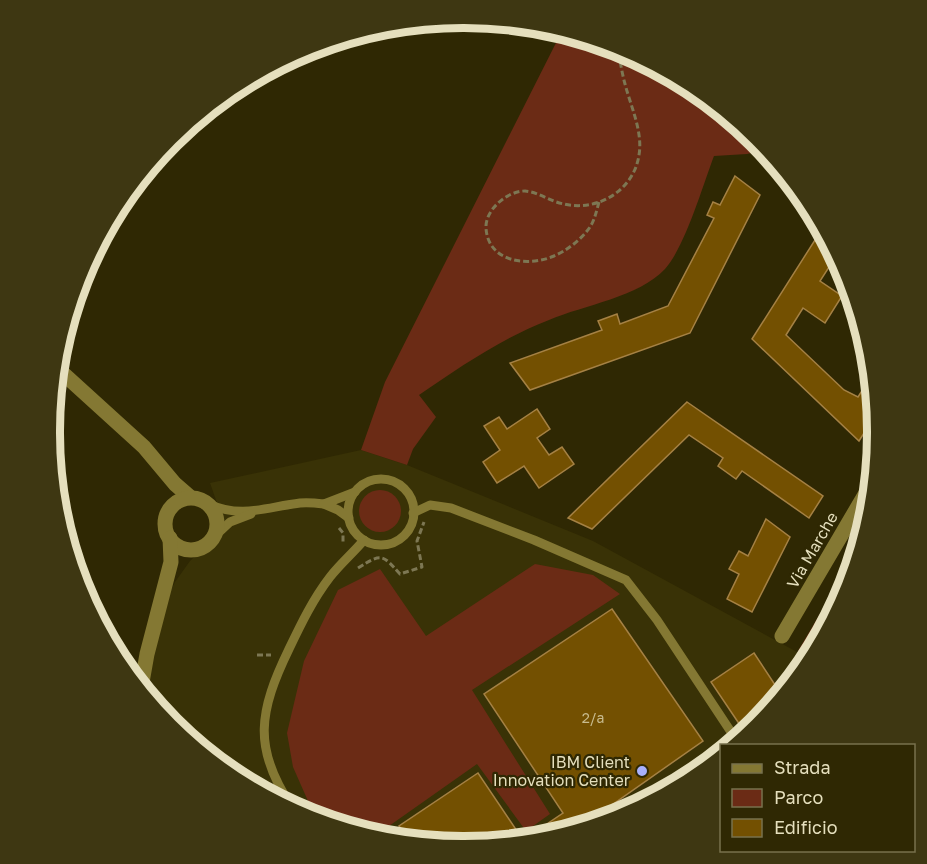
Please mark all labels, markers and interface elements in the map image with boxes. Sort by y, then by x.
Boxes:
street label: Via Marche [782,508,842,592]
house number: 2/a [582,709,604,726]
legend [720,744,915,852]
place label: IBM Client Innovation Center [493,752,630,790]
text: Strada [774,756,831,778]
marker: IBM Client Innovation Center [635,764,649,778]
text: Parco [774,786,823,808]
text: Edificio [774,816,838,838]

